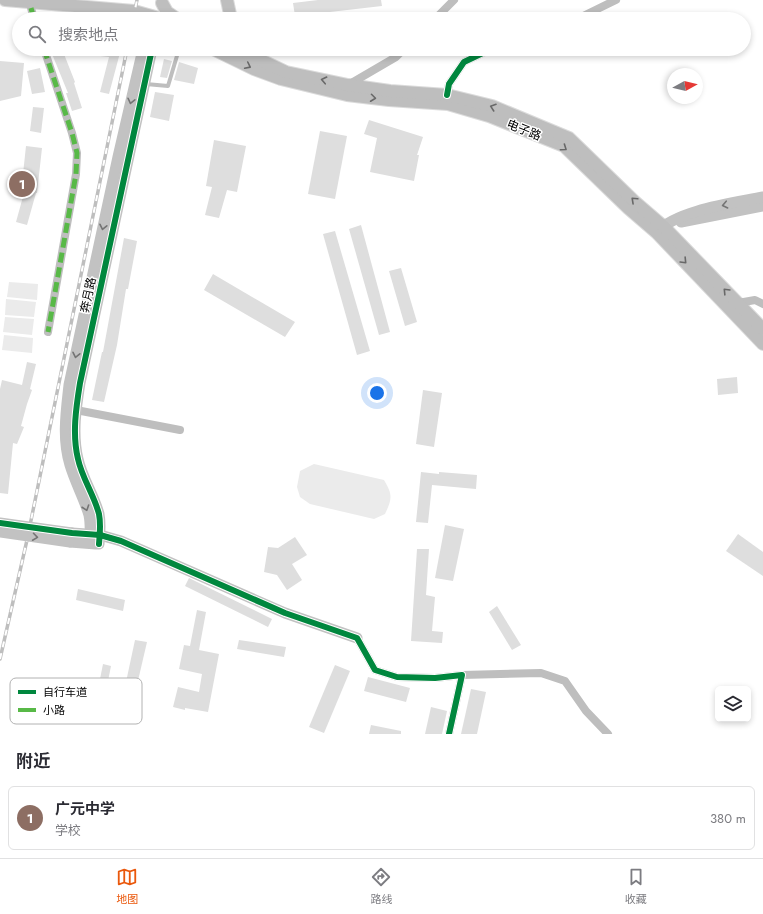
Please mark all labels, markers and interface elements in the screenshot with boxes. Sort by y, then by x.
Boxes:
search box [12,12,751,56]
icon: search [26,23,48,45]
text: 搜索地点 [58,24,118,46]
one-way arrow [244,61,251,69]
north arrow [667,68,703,104]
one-way arrow [320,76,327,84]
one-way arrow [370,93,376,102]
one-way arrow [128,97,136,104]
one-way arrow [489,103,496,112]
street label: 电子路 [504,115,544,145]
one-way arrow [560,143,567,150]
pin: 1 [9,169,35,199]
one-way arrow [631,197,639,205]
one-way arrow [722,200,728,208]
one-way arrow [100,224,108,231]
one-way arrow [679,256,687,264]
street label: 奔月路 [75,276,101,314]
one-way arrow [723,288,731,296]
one-way arrow [72,351,81,358]
your location [367,383,387,403]
one-way arrow [82,505,90,512]
one-way arrow [32,532,38,541]
legend [10,678,142,724]
text: 自行车道 [43,684,87,700]
map controls [715,686,751,722]
button: layers [715,686,751,722]
text: 小路 [43,702,65,718]
text: 附近 [16,749,50,773]
text: 广元中学 [55,798,115,820]
text: 1 [27,809,33,828]
text: 380 m [710,809,746,828]
text: 学校 [55,821,81,840]
tab: 地图 [116,866,138,907]
tab: 路线 [370,866,392,907]
tab: 收藏 [625,866,647,907]

